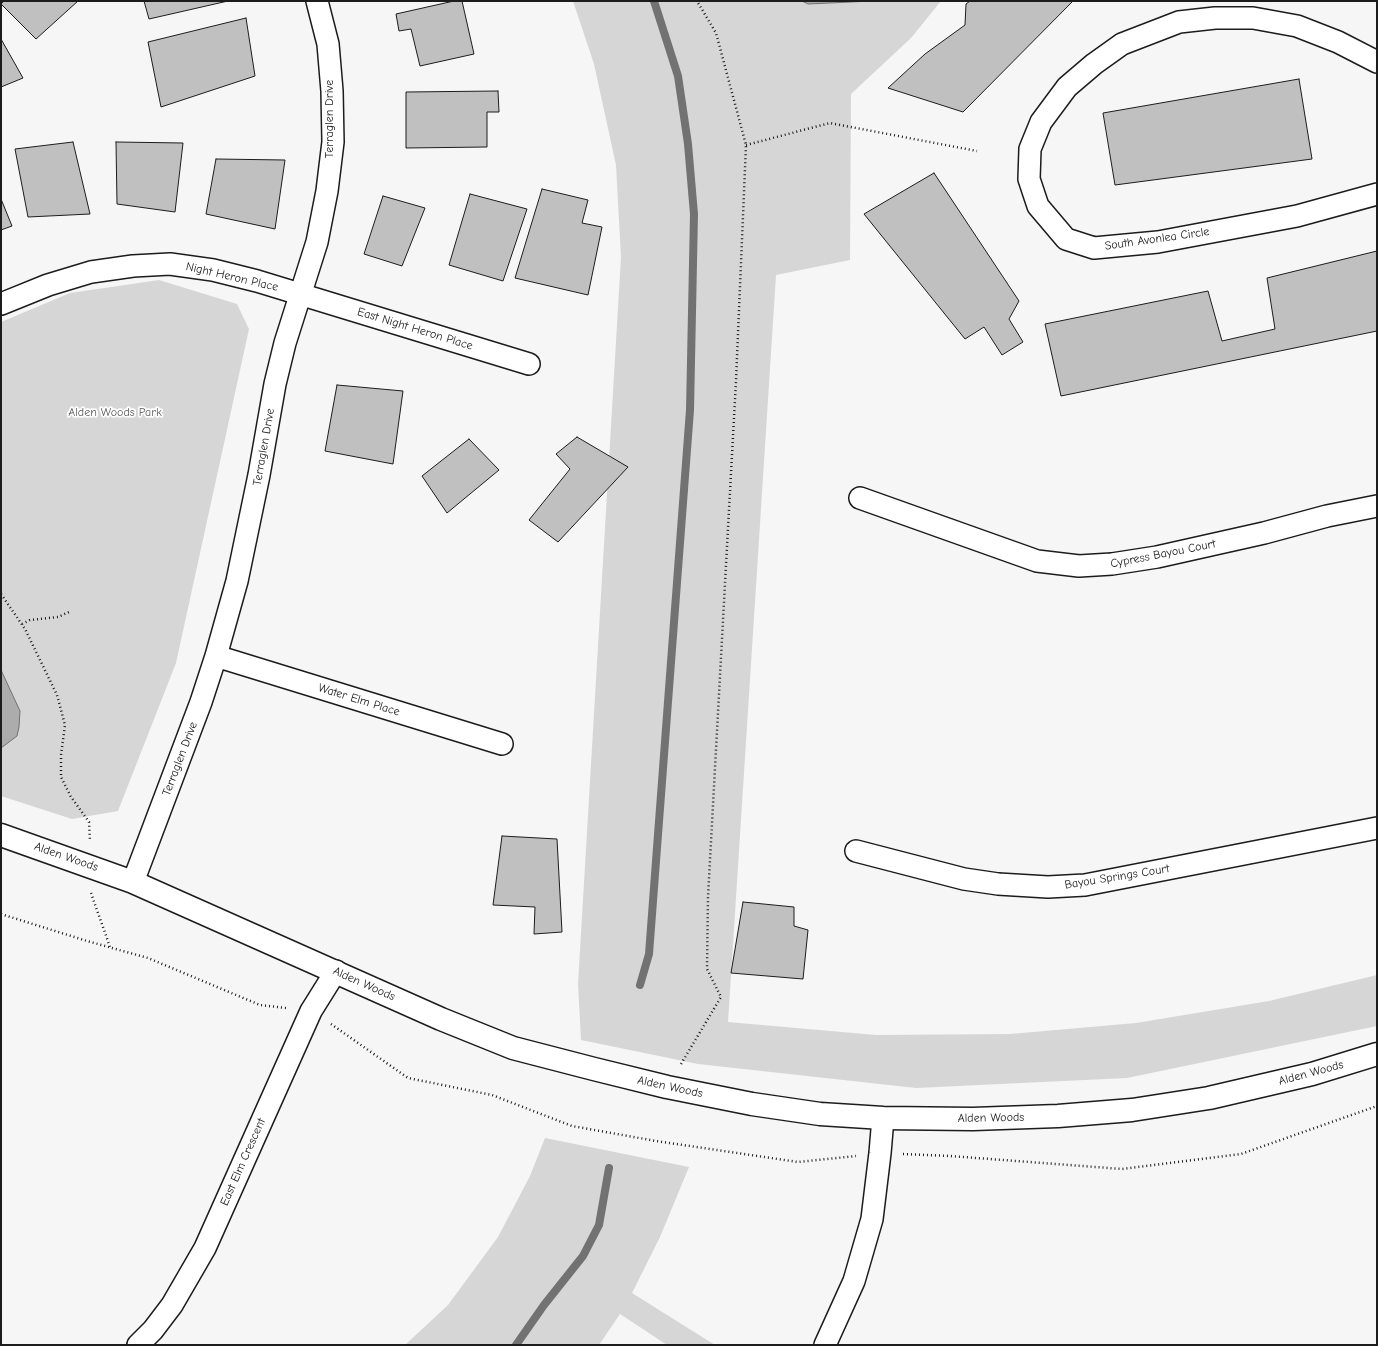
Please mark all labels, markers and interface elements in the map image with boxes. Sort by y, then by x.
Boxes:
street label: Terraglen Drive [323,80,337,158]
street label: South Avonlea Circle [1104,225,1210,253]
street label: Night Heron Place [184,259,280,295]
street label: East Night Heron Place [355,305,475,353]
park label: Alden Woods Park [68,406,162,420]
street label: Terraglen Drive [250,407,278,487]
street label: Cypress Bayou Court [1109,537,1217,571]
street label: Water Elm Place [316,681,402,719]
street label: Terraglen Drive [159,720,201,798]
street label: Alden Woods [32,839,100,875]
street label: Bayou Springs Court [1064,862,1170,892]
street label: Alden Woods [331,964,397,1004]
street label: Alden Woods [1277,1057,1345,1089]
street label: Alden Woods [636,1073,704,1101]
street label: Alden Woods [958,1110,1024,1126]
street label: East Elm Crescent [217,1116,269,1208]

